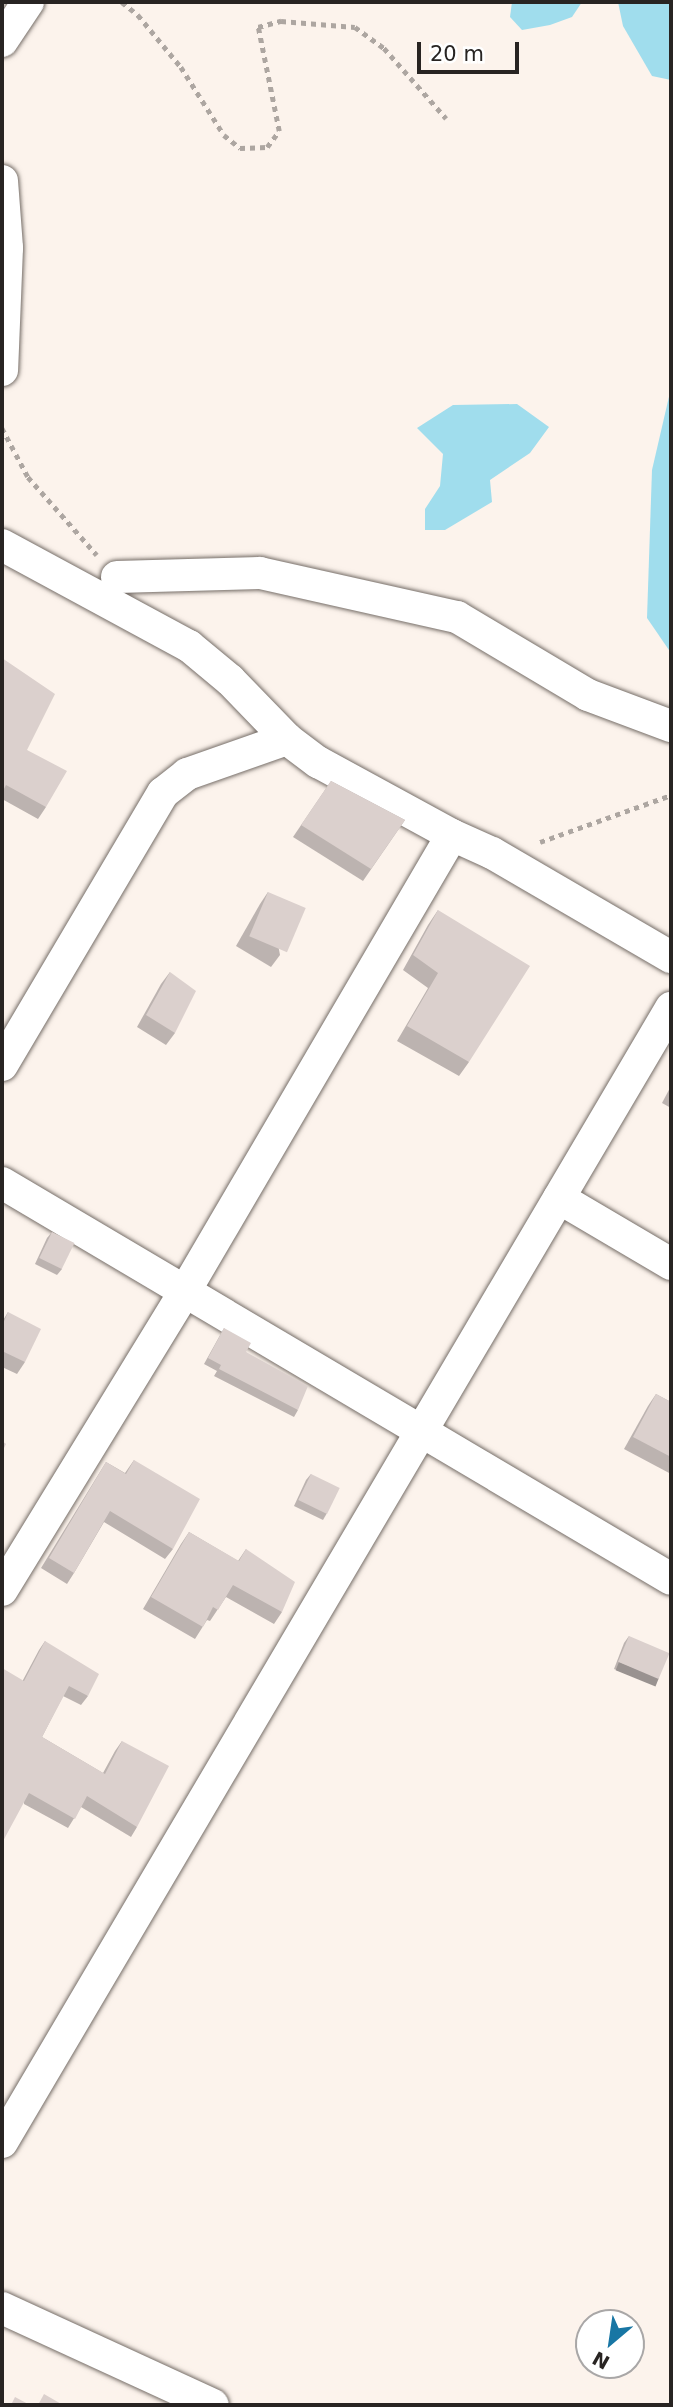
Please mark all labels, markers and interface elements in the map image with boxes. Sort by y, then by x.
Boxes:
scale bar [421,28,522,72]
text: 20 m [430,42,484,66]
north arrow [575,2309,645,2379]
text: N [588,2347,613,2374]

